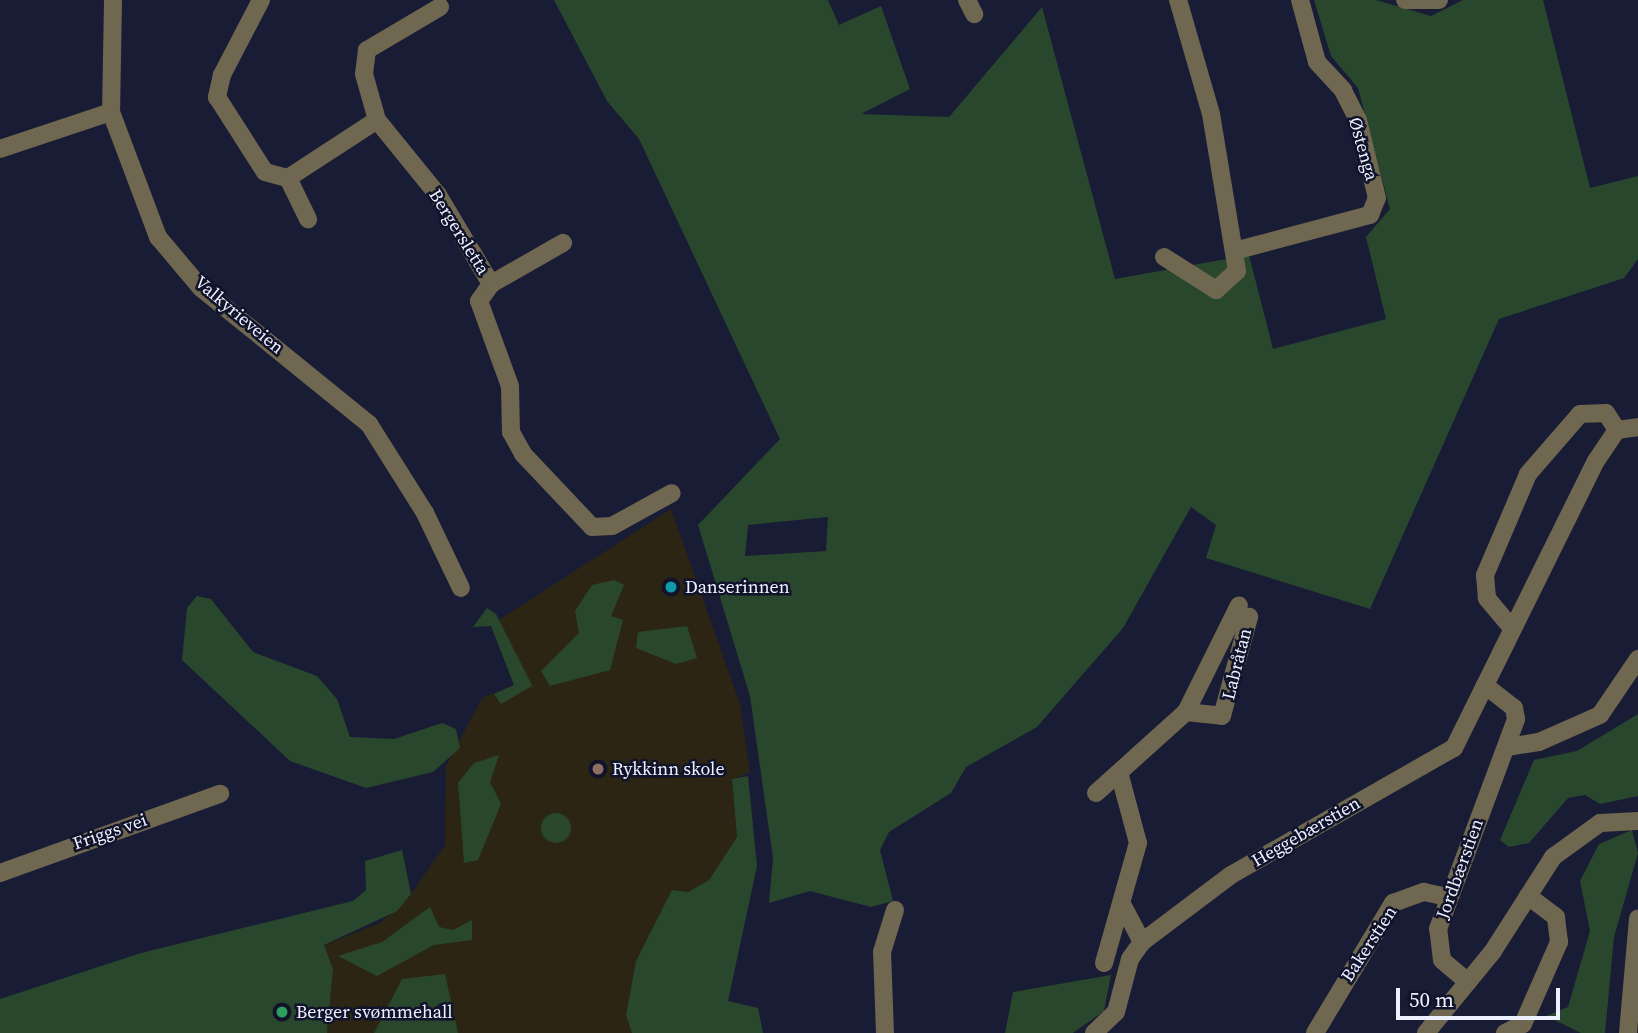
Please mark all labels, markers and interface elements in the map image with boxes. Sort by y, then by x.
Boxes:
street label: Østenga [1344,115,1382,183]
street label: Bergersletta [424,185,494,279]
street label: Valkyrieveien [190,271,288,359]
place label: Danserinnen [685,576,790,598]
marker: Danserinnen [663,579,679,595]
street label: Labråtan [1218,626,1256,702]
place label: Rykkinn skole [612,758,725,780]
marker: Rykkinn skole [590,761,606,777]
street label: Heggebærstien [1248,792,1364,872]
street label: Friggs vei [70,809,150,855]
street label: Jordbærstien [1432,816,1488,922]
street label: Bakerstien [1337,902,1401,986]
scale bar [1400,974,1564,1018]
text: 50 m [1409,985,1454,1014]
place label: Berger svømmehall [296,1001,453,1023]
marker: Berger svømmehall [274,1004,290,1020]

